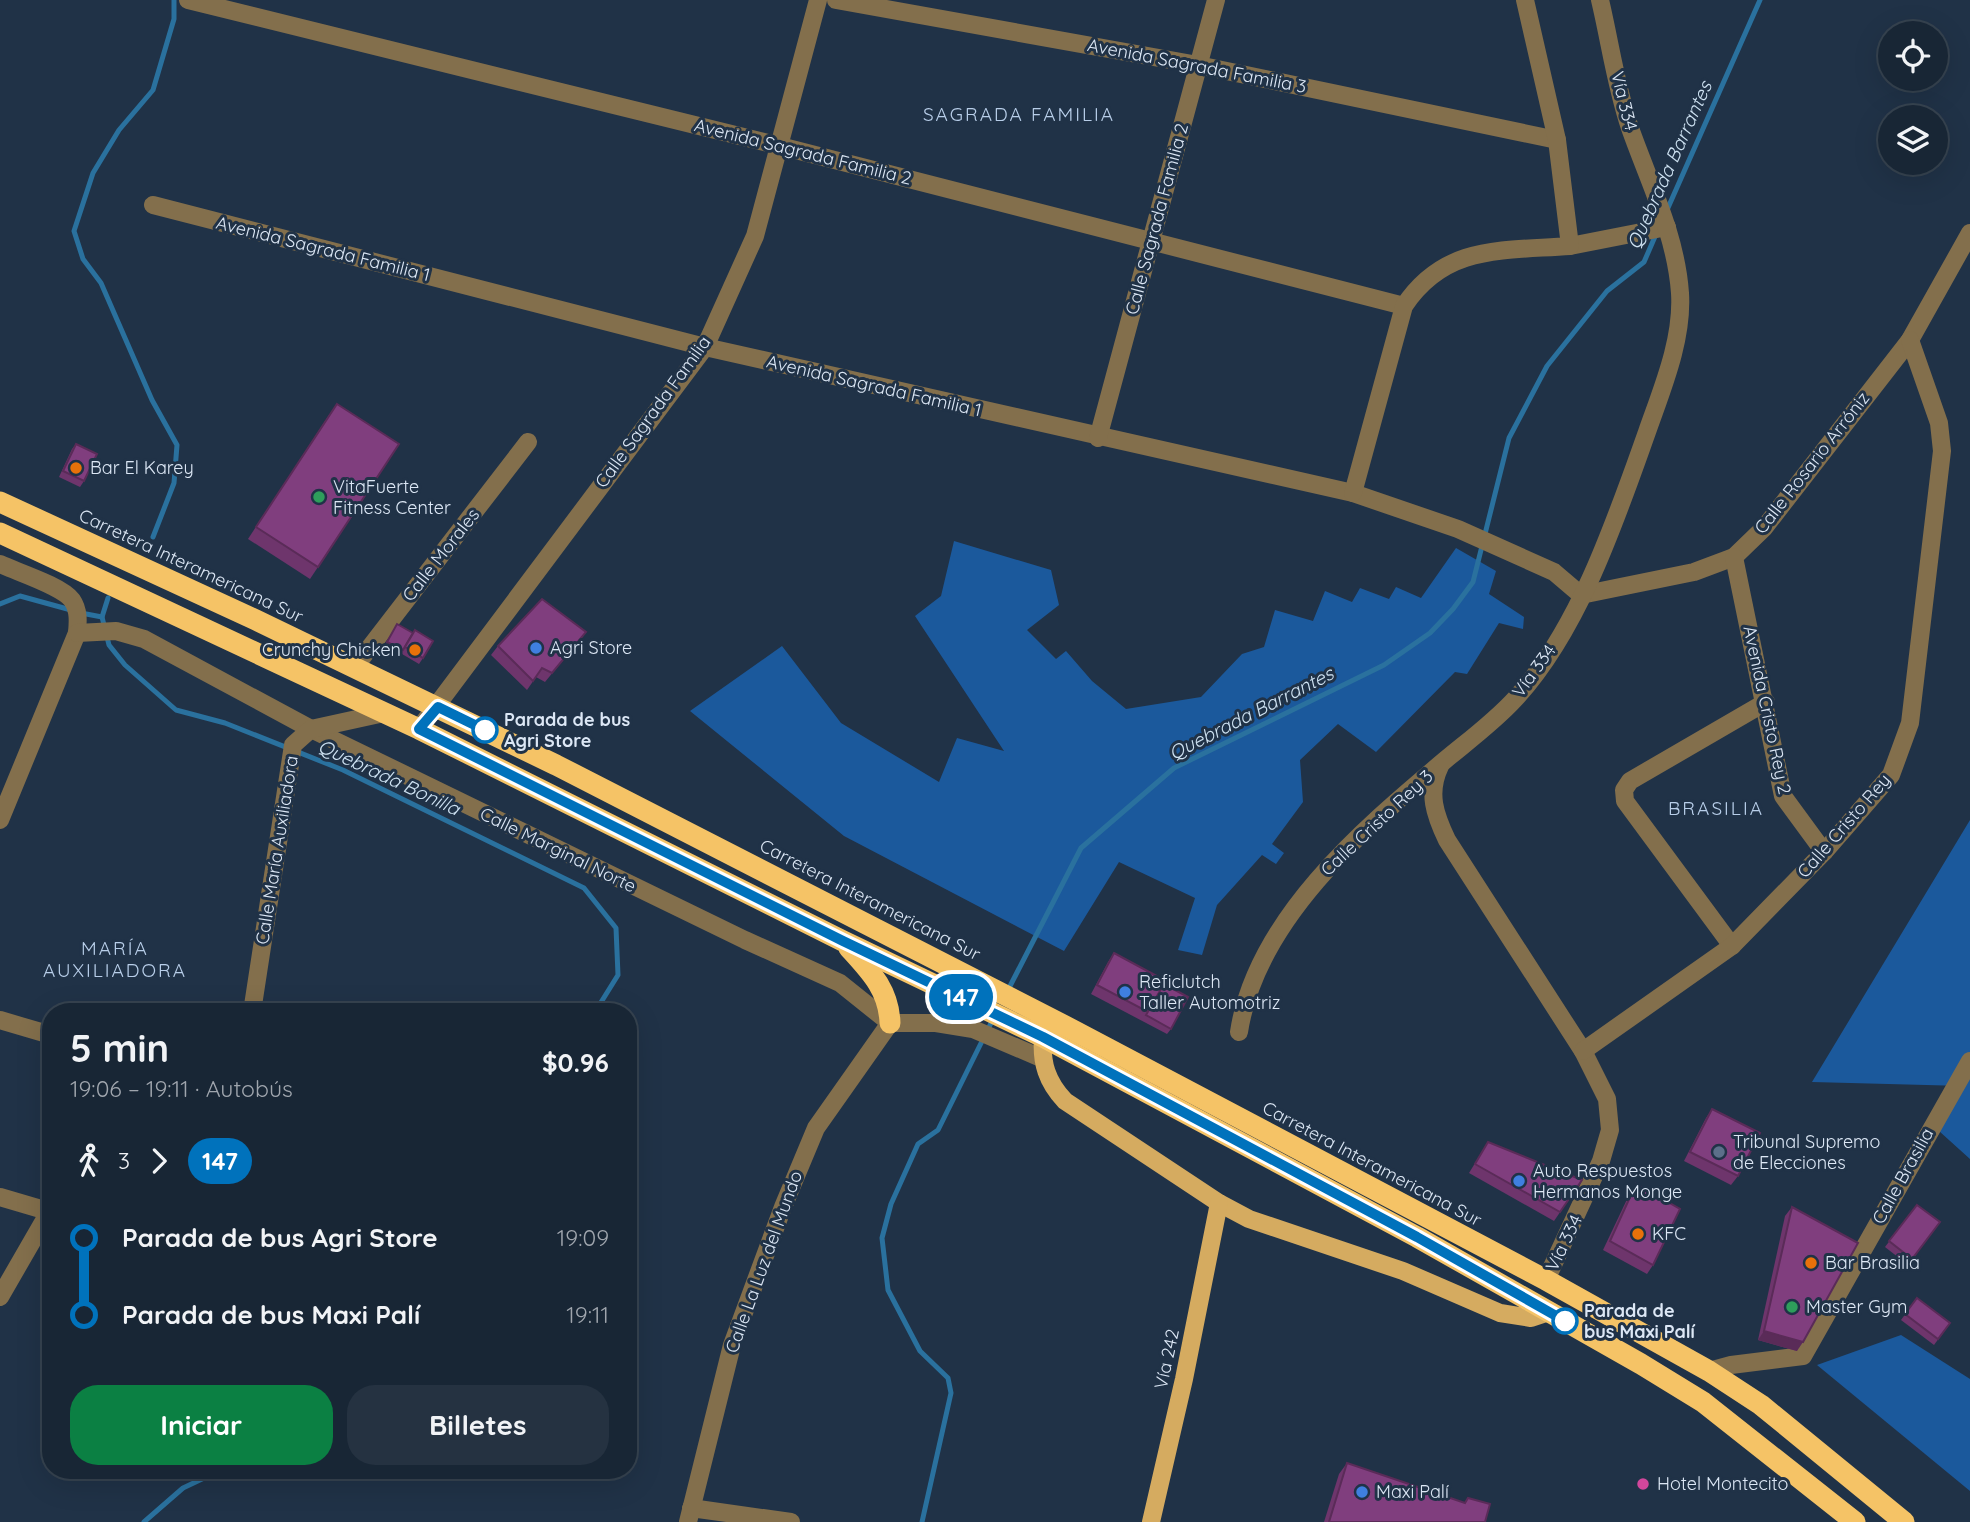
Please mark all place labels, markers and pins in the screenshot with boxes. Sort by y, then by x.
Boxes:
place label: Bar El Karey [90,456,194,479]
marker: Bar El Karey [68,460,84,476]
place label: VitaFuerte Fitness Center [333,475,451,519]
marker: VitaFuerte Fitness Center [311,489,327,505]
place label: Agri Store [550,636,632,659]
place label: Crunchy Chicken [262,638,401,661]
marker: Agri Store [528,640,544,656]
marker: Crunchy Chicken [407,642,423,658]
place label: Parada de bus Agri Store [504,708,630,752]
marker: Parada de bus Agri Store [472,717,498,743]
place label: Reficlutch Taller Automotriz [1139,970,1280,1014]
marker: Reficlutch Taller Automotriz [1117,984,1133,1000]
place label: Tribunal Supremo de Elecciones [1733,1130,1880,1174]
marker: Tribunal Supremo de Elecciones [1711,1144,1727,1160]
place label: Auto Respuestos Hermanos Monge [1533,1159,1682,1203]
marker: Auto Respuestos Hermanos Monge [1511,1173,1527,1189]
place label: KFC [1652,1222,1686,1245]
marker: KFC [1630,1226,1646,1242]
place label: Bar Brasilia [1825,1251,1920,1274]
marker: Bar Brasilia [1803,1255,1819,1271]
place label: Master Gym [1806,1295,1907,1318]
place label: Parada de bus Maxi Palí [1584,1299,1696,1343]
marker: Master Gym [1784,1299,1800,1315]
marker: Parada de bus Maxi Palí [1552,1308,1578,1334]
place label: Hotel Montecito [1657,1472,1788,1495]
marker: Hotel Montecito [1635,1476,1651,1492]
place label: Maxi Palí [1376,1480,1449,1503]
marker: Maxi Palí [1354,1484,1370,1500]

